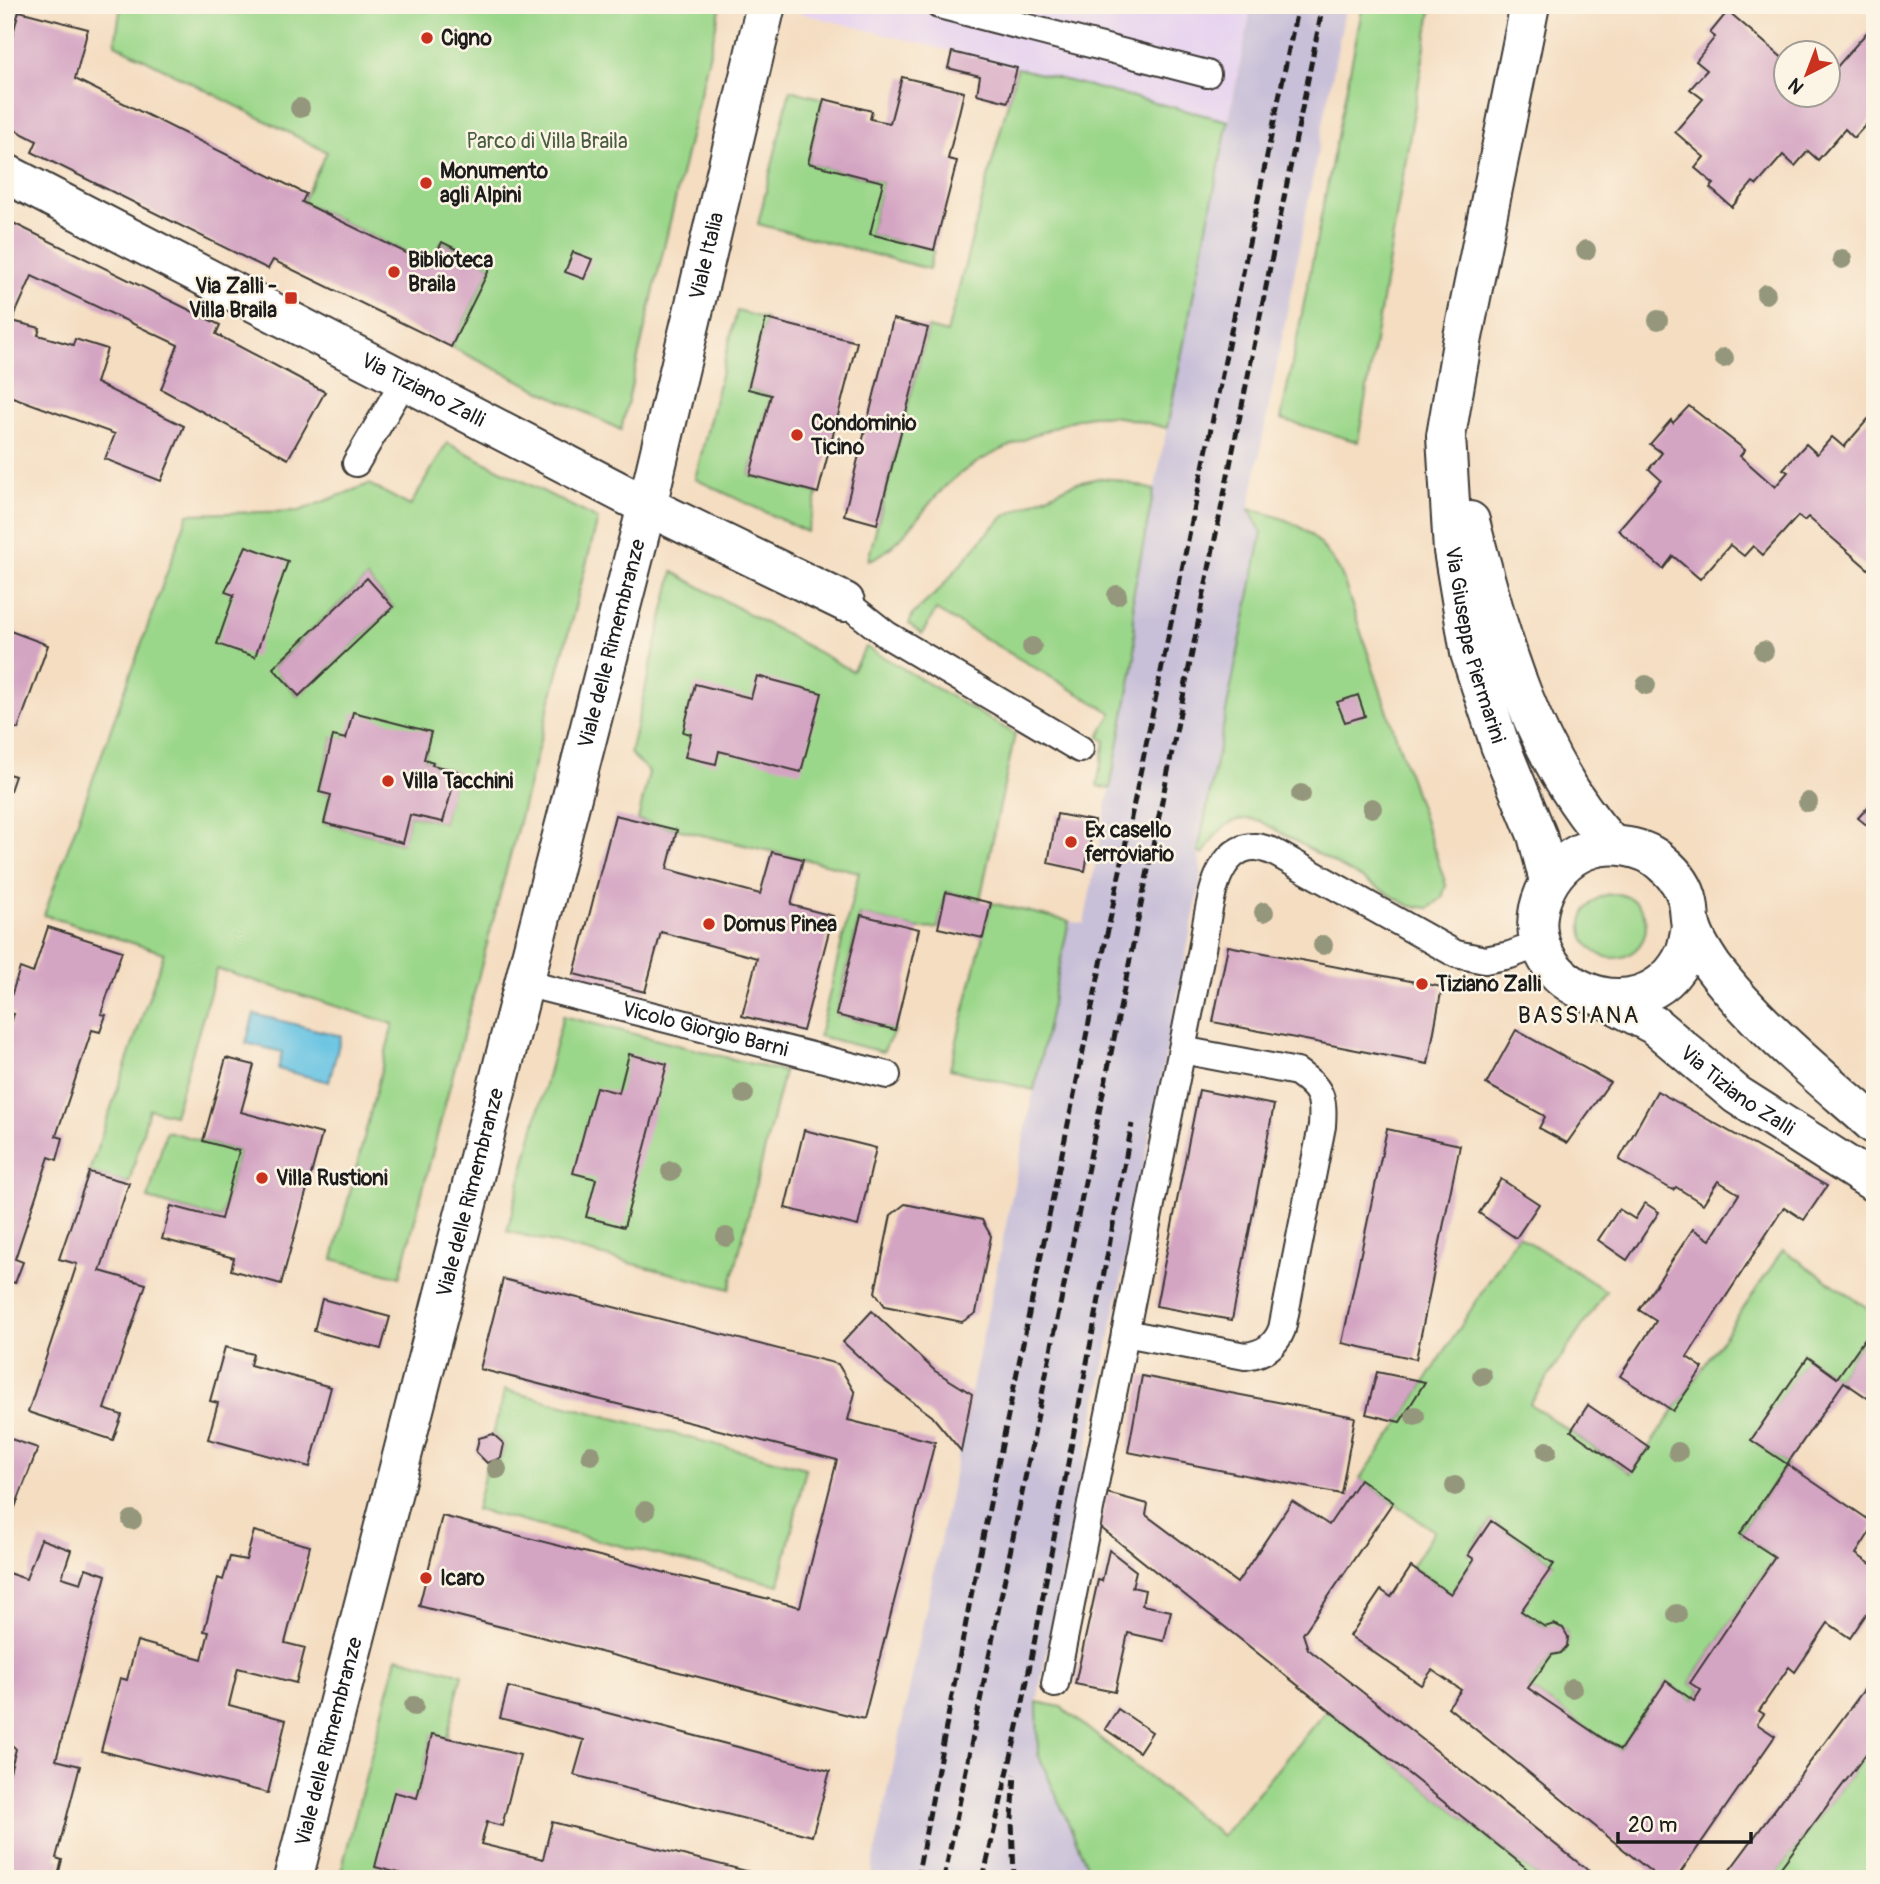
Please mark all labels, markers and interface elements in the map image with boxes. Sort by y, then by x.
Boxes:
place label: Cigno [441,25,493,52]
marker: Cigno [419,30,435,46]
north arrow [1772,38,1842,108]
text: N [1783,73,1809,99]
park label: Parco di Villa Braila [466,128,628,155]
place label: Monumento agli Alpini [440,158,549,209]
marker: Monumento agli Alpini [418,175,434,191]
street label: Viale Italia [684,210,730,302]
place label: Biblioteca Braila [408,247,493,298]
marker: Biblioteca Braila [386,264,402,280]
place label: Via Zalli - Villa Braila [189,273,277,324]
marker: Via Zalli - Villa Braila [283,290,299,306]
street label: Via Tiziano Zalli [356,347,490,434]
place label: Condominio Ticino [810,410,917,461]
marker: Condominio Ticino [789,427,805,443]
street label: Viale delle Rimembranze [572,536,652,751]
street label: Via Giuseppe Piermarini [1438,545,1512,747]
place label: Villa Tacchini [402,768,514,795]
marker: Villa Tacchini [380,773,396,789]
place label: Ex casello ferroviario [1085,817,1175,868]
marker: Ex casello ferroviario [1063,834,1079,850]
place label: Domus Pinea [723,911,837,938]
marker: Domus Pinea [701,916,717,932]
place label: Tiziano Zalli [1435,971,1541,998]
marker: Tiziano Zalli [1414,976,1430,992]
street label: Vicolo Giorgio Barni [619,995,791,1064]
district label: BASSIANA [1518,1001,1640,1030]
street label: Via Tiziano Zalli [1674,1040,1800,1142]
street label: Viale delle Rimembranze [431,1085,511,1300]
place label: Villa Rustioni [276,1165,388,1192]
marker: Villa Rustioni [254,1170,270,1186]
place label: Icaro [440,1565,485,1592]
marker: Icaro [418,1570,434,1586]
street label: Viale delle Rimembranze [289,1634,369,1849]
scale bar [1618,1800,1750,1844]
text: 20 m [1628,1812,1677,1839]

